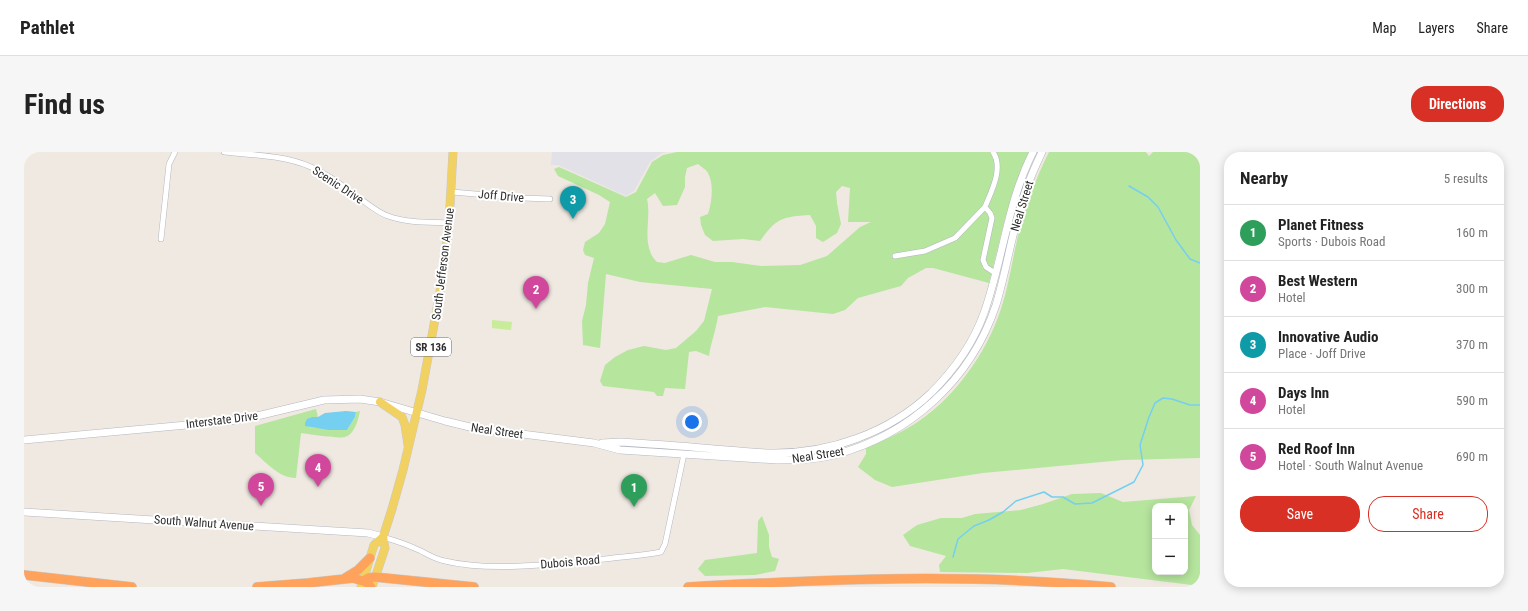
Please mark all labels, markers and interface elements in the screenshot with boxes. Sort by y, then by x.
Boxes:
text: Pathlet [20,16,75,39]
text: Map [1372,20,1396,36]
text: Layers [1418,20,1455,36]
text: Share [1477,20,1508,36]
button: Directions [1411,86,1504,122]
text: Find us [24,88,105,121]
street label: Scenic Drive [310,163,367,207]
text: Nearby [1240,168,1288,188]
text: 5 results [1444,171,1488,186]
street label: Neal Street [1008,178,1036,233]
pin: 3 [560,186,586,219]
street label: Joff Drive [477,187,525,205]
street label: South Jefferson Avenue [429,207,457,321]
text: Planet Fitness [1278,216,1364,234]
text: 1 [1250,225,1256,240]
text: 160 m [1456,225,1488,240]
text: Sports · Dubois Road [1278,234,1386,249]
text: Best Western [1278,272,1358,290]
pin: 2 [523,276,549,309]
text: 2 [1250,281,1256,296]
text: 300 m [1456,281,1488,296]
text: Hotel [1278,290,1306,305]
text: Innovative Audio [1278,328,1378,346]
text: 3 [1250,337,1256,352]
text: 370 m [1456,337,1488,352]
road number: SR 136 [411,338,451,356]
text: Place · Joff Drive [1278,346,1366,361]
text: Days Inn [1278,384,1329,402]
text: 4 [1250,393,1256,408]
text: 590 m [1456,393,1488,408]
text: Hotel [1278,402,1306,417]
street label: Interstate Drive [185,409,259,431]
your location [682,412,702,432]
street label: Neal Street [470,420,524,442]
text: Red Roof Inn [1278,440,1355,458]
street label: Neal Street [791,444,845,466]
text: 5 [1250,449,1256,464]
text: 690 m [1456,449,1488,464]
pin: 4 [305,454,331,487]
text: Hotel · South Walnut Avenue [1278,458,1423,473]
pin: 5 [248,473,274,506]
pin: 1 [621,474,647,507]
button: Save [1240,496,1360,532]
button: Share [1368,496,1488,532]
map controls [1152,503,1188,575]
button: + [1152,503,1188,539]
street label: South Walnut Avenue [154,513,255,533]
button: − [1152,539,1188,575]
street label: Dubois Road [540,552,600,572]

